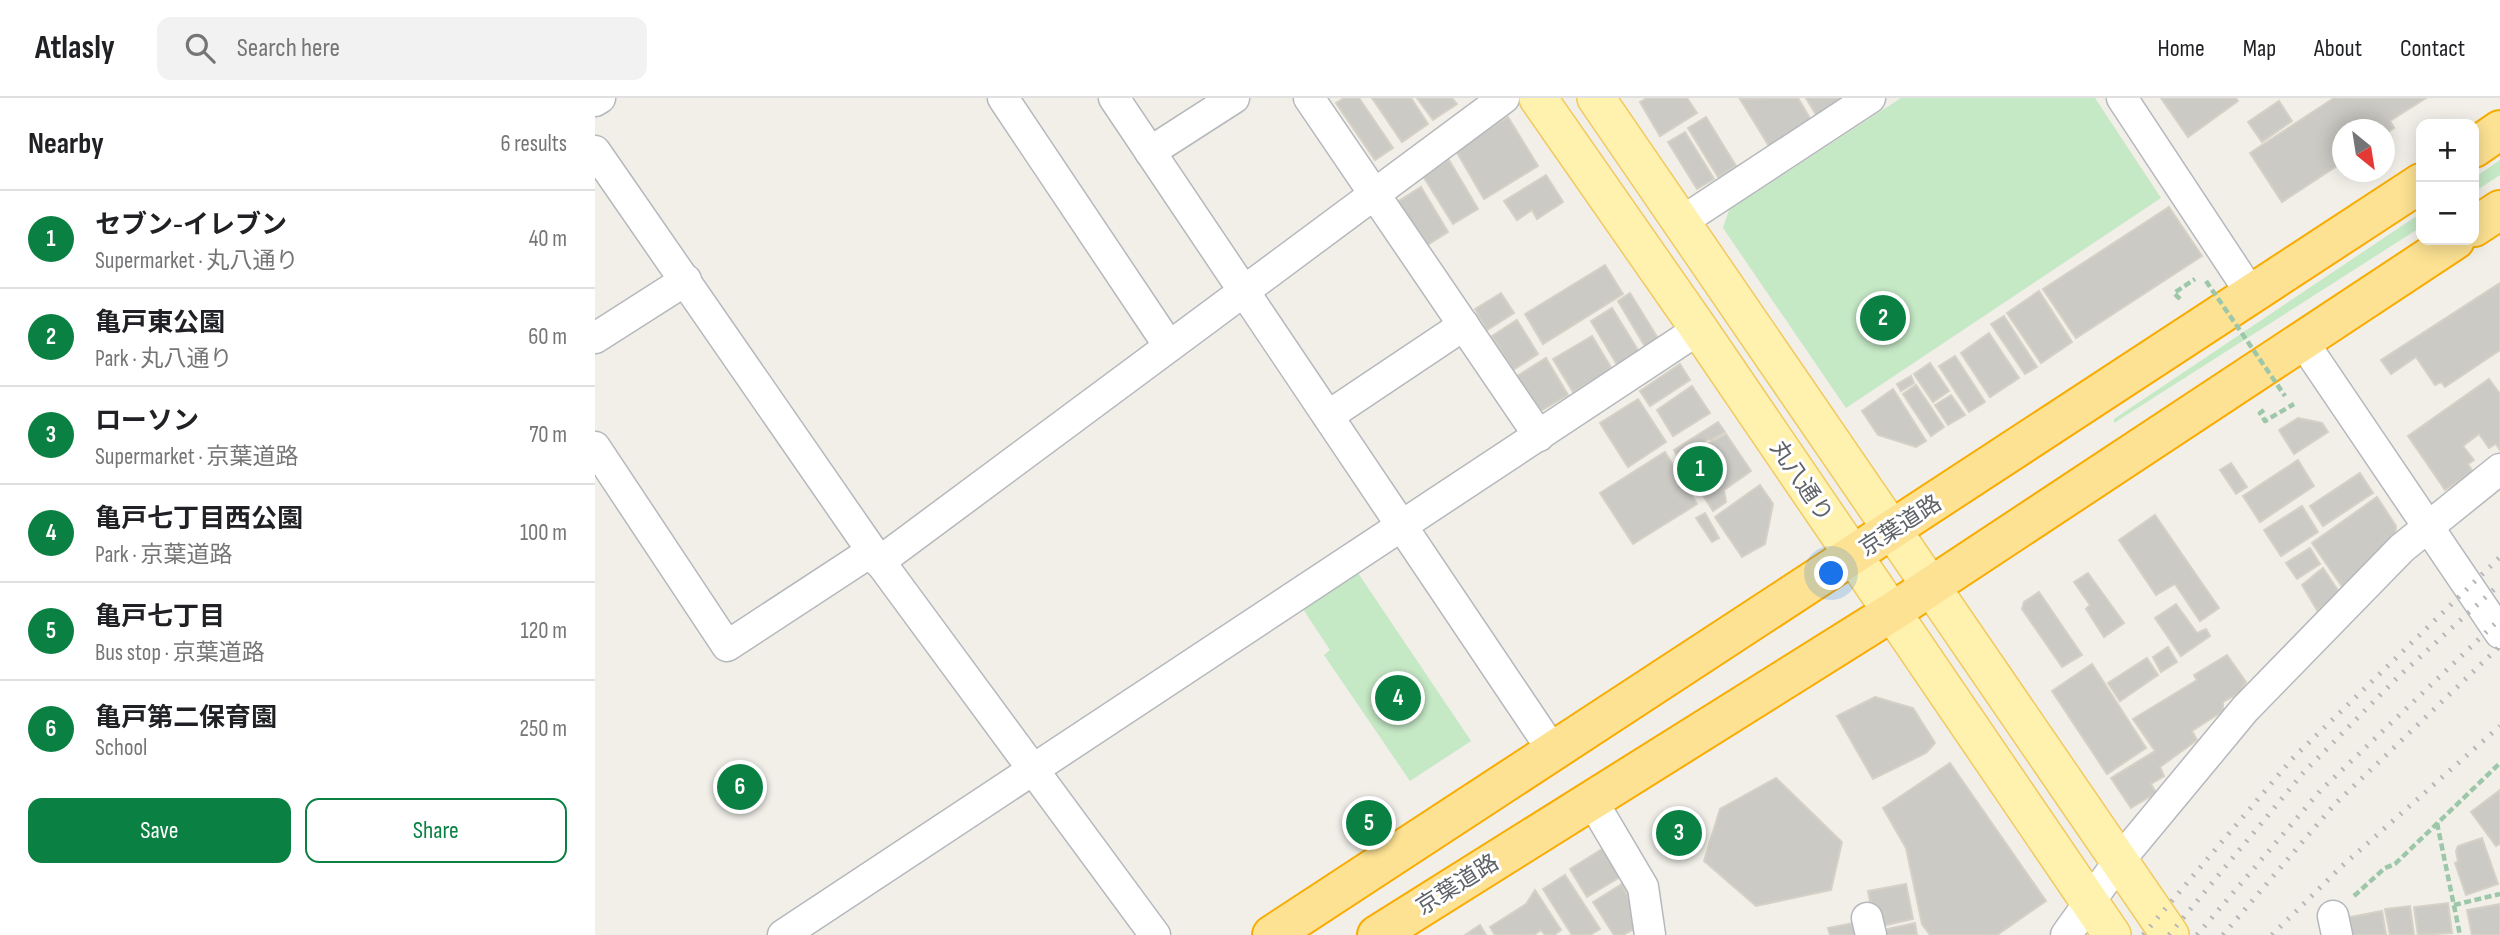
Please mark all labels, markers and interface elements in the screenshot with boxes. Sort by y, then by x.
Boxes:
search box [157,17,647,80]
text: Atlasly [35,28,115,68]
icon: search [181,29,219,67]
text: Search here [237,33,340,64]
text: Home [2157,34,2205,63]
text: Map [2243,34,2276,63]
text: About [2314,34,2362,63]
text: Contact [2400,34,2465,63]
north arrow [2332,119,2395,182]
map controls [2416,119,2479,245]
button: + [2416,119,2479,182]
text: Nearby [28,126,104,162]
text: 6 results [501,130,567,158]
button: − [2416,182,2479,245]
text: セブン-イレブン [95,210,287,241]
text: 1 [46,225,56,253]
text: 40 m [529,225,567,253]
text: Supermarket · 丸八通り [95,247,299,275]
pin: 2 [1860,292,1906,344]
text: 亀戸東公園 [95,308,225,339]
text: 2 [46,323,56,351]
text: 60 m [528,323,567,351]
text: Park · 丸八通り [95,345,233,373]
text: ローソン [95,406,199,437]
text: 3 [46,421,56,449]
text: 70 m [529,421,567,449]
street label: 丸八通り [1764,436,1839,528]
text: Supermarket · 京葉道路 [95,443,299,471]
pin: 1 [1677,443,1723,495]
street label: 京葉道路 [1854,489,1947,563]
text: 亀戸七丁目西公園 [95,504,303,535]
text: 4 [46,519,56,547]
text: 100 m [520,519,567,547]
text: Park · 京葉道路 [95,541,233,569]
your location [1814,556,1848,590]
text: 亀戸七丁目 [95,602,225,633]
text: 5 [46,617,56,645]
text: 120 m [521,617,567,645]
text: Bus stop · 京葉道路 [95,639,265,667]
pin: 4 [1375,672,1421,724]
text: 亀戸第二保育園 [95,703,277,734]
text: 6 [46,715,56,743]
text: 250 m [520,715,567,743]
text: School [95,734,147,762]
pin: 6 [717,761,763,813]
pin: 5 [1346,797,1392,849]
button: Save [28,798,291,863]
button: Share [305,798,567,863]
pin: 3 [1656,807,1702,859]
street label: 京葉道路 [1411,849,1504,921]

